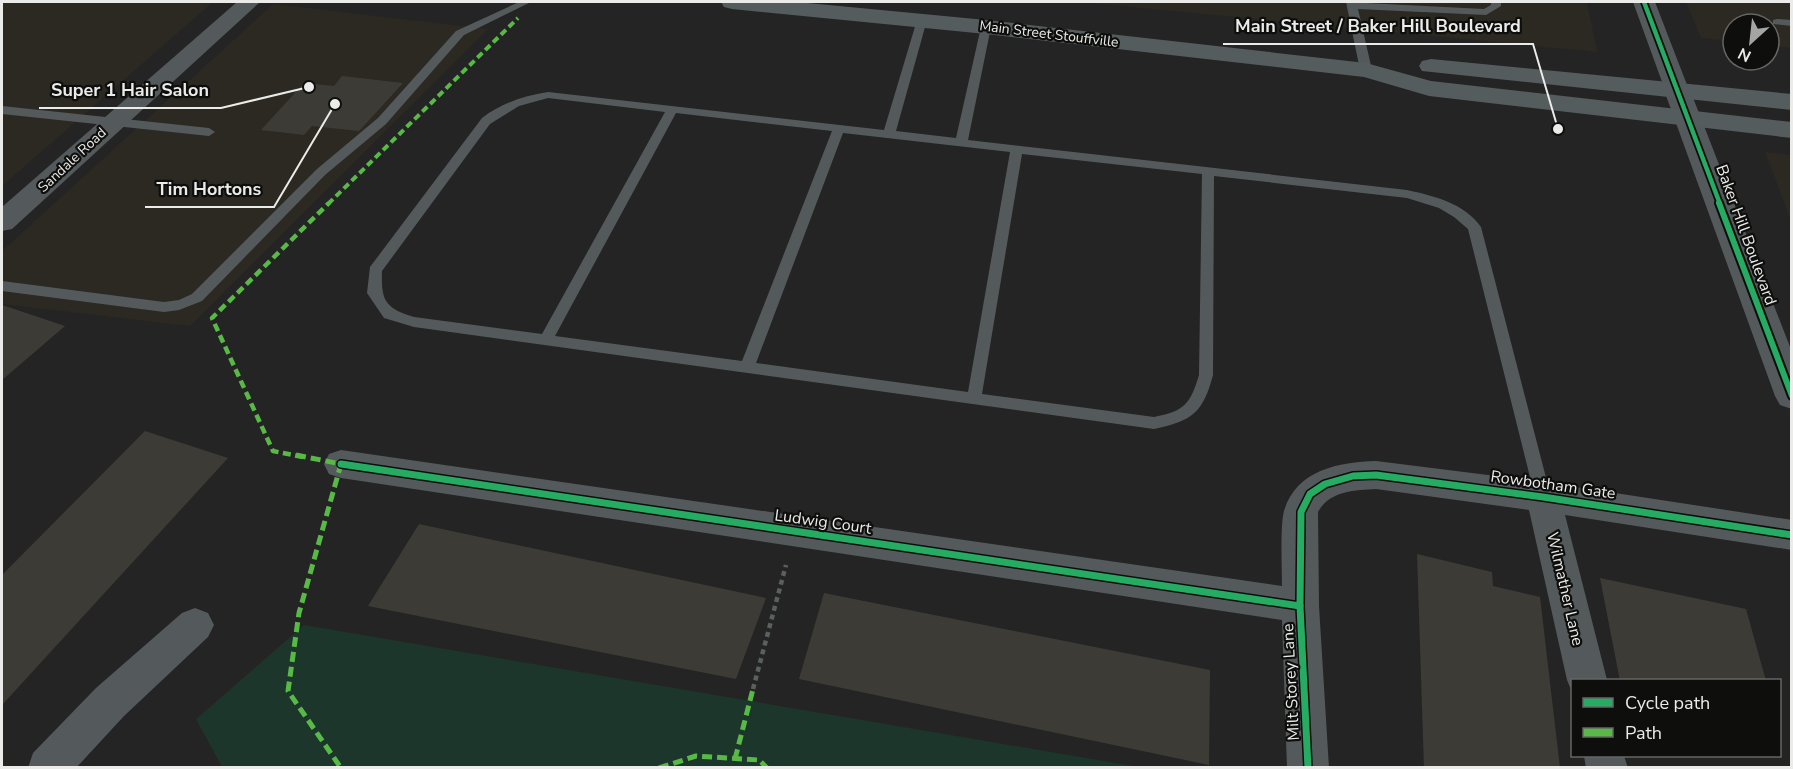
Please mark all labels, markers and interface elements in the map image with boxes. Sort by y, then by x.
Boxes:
callout: Main Street / Baker Hill Boulevard [1223,8,1533,44]
north arrow [1721,12,1781,72]
text: Main Street / Baker Hill Boulevard [1235,14,1521,38]
street label: Main Street Stouffville [978,16,1120,52]
text: N [1734,42,1755,67]
callout: Super 1 Hair Salon [39,72,221,108]
text: Super 1 Hair Salon [51,78,209,102]
street label: Sandale Road [34,123,110,197]
street label: Baker Hill Boulevard [1710,162,1782,308]
callout: Tim Hortons [145,171,274,207]
text: Tim Hortons [157,177,262,201]
street label: Rowbotham Gate [1489,465,1617,505]
street label: Ludwig Court [773,504,873,540]
street label: Wilmather Lane [1541,530,1589,648]
street label: Milt Storey Lane [1277,623,1305,741]
legend [1571,679,1781,757]
text: Cycle path [1625,691,1710,715]
text: Path [1625,721,1662,745]

